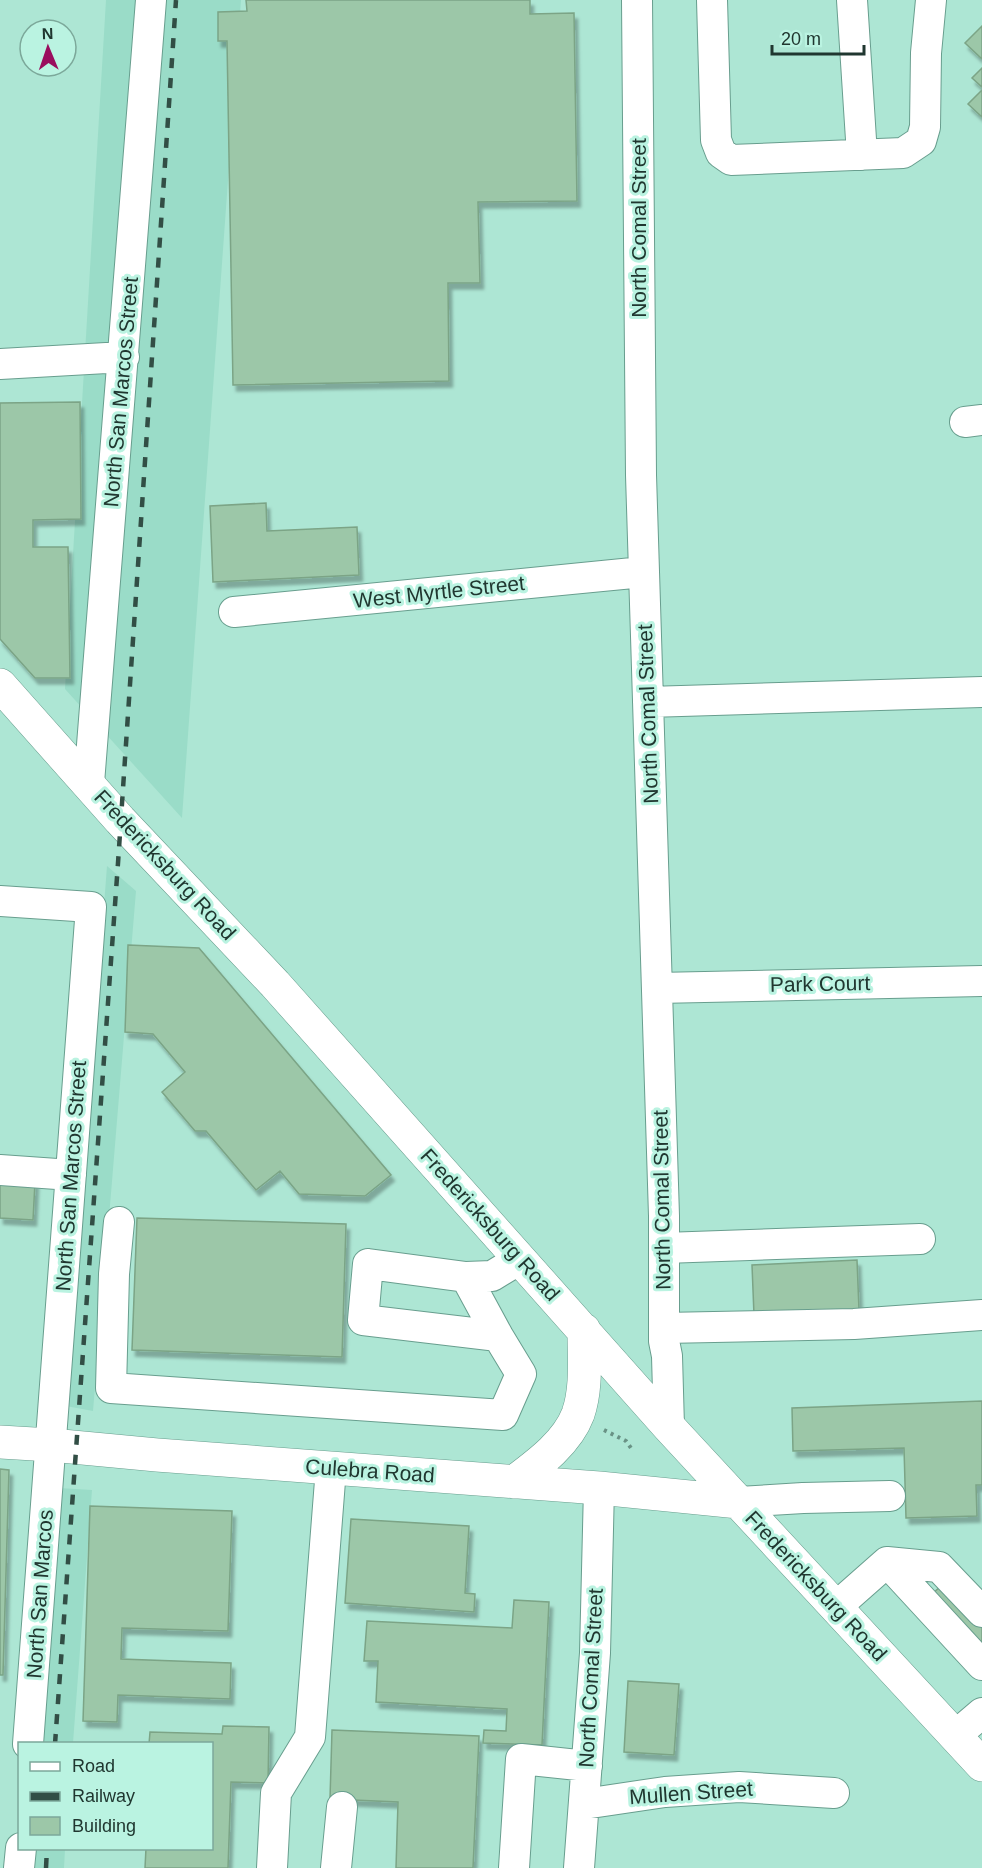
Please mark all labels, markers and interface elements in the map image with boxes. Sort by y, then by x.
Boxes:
north arrow [18,18,78,78]
scale bar [772,18,864,56]
text: N [41,25,54,42]
text: 20 m [781,29,821,49]
street label: North Comal Street [627,138,650,318]
street label: North San Marcos Street [99,276,142,508]
street label: West Myrtle Street [352,571,526,612]
street label: North Comal Street [633,624,662,804]
street label: Fredericksburg Road [90,785,241,944]
street label: Park Court [770,971,871,996]
street label: North San Marcos Street [51,1060,90,1292]
street label: North Comal Street [648,1110,675,1290]
street label: Fredericksburg Road [416,1144,565,1305]
street label: Culebra Road [305,1455,435,1486]
street label: Fredericksburg Road [741,1506,892,1665]
street label: North San Marcos [22,1509,57,1679]
street label: North Comal Street [574,1587,607,1768]
legend [18,1742,213,1850]
text: Road [72,1756,115,1776]
street label: Mullen Street [628,1777,754,1808]
text: Railway [72,1786,135,1806]
text: Building [72,1816,136,1836]

